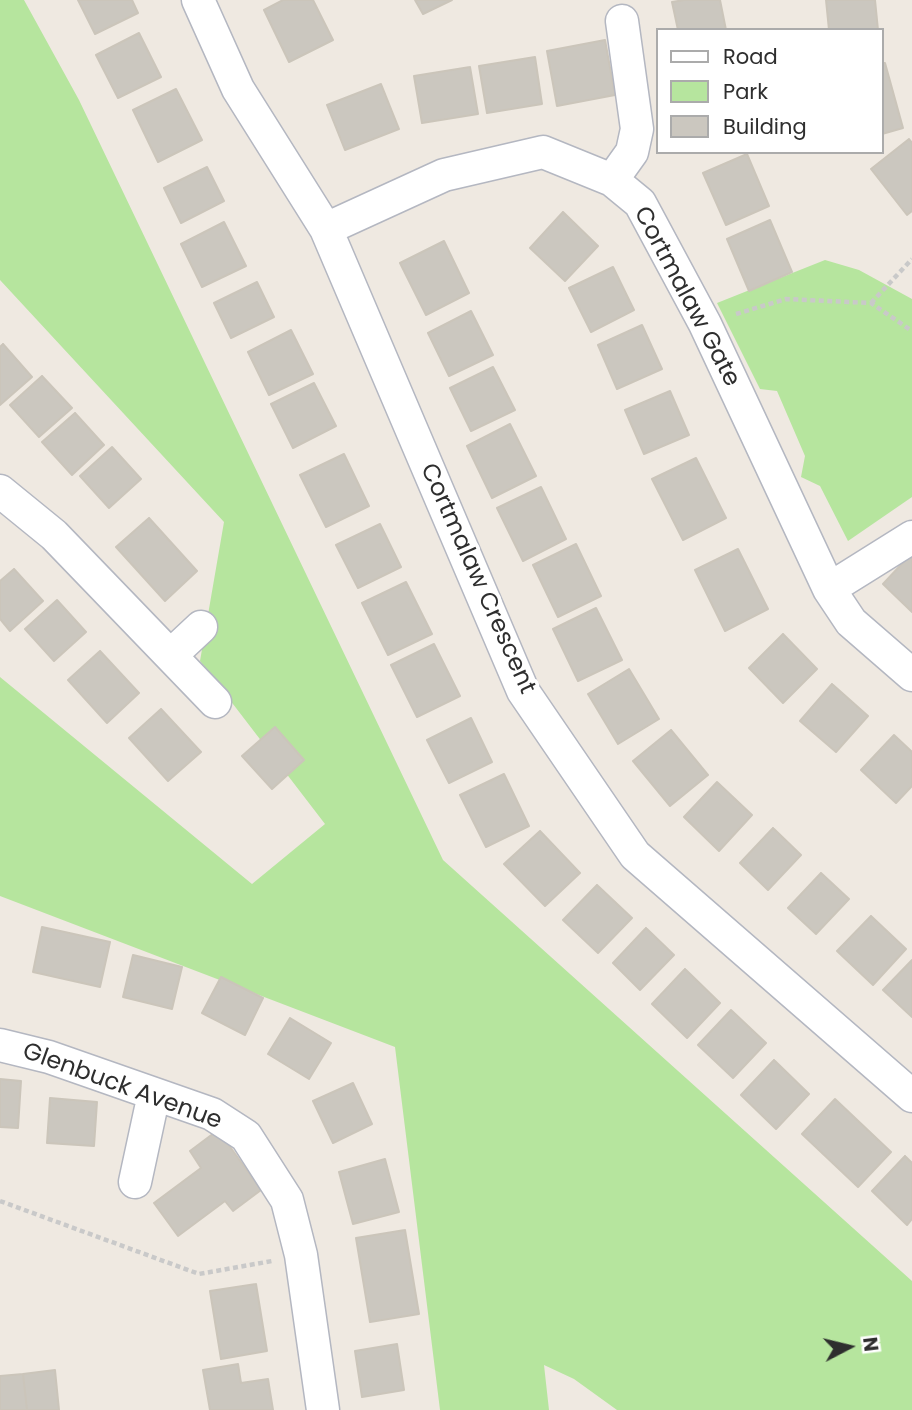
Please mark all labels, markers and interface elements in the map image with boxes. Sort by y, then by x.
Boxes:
legend [656,28,884,154]
text: Road [723,42,778,71]
text: Park [723,77,768,106]
text: Building [723,112,807,141]
street label: Cortmalaw Gate [627,202,745,392]
street label: Cortmalaw Crescent [413,459,541,699]
street label: Glenbuck Avenue [18,1038,226,1136]
north arrow [814,1312,884,1382]
text: N [856,1336,885,1353]

